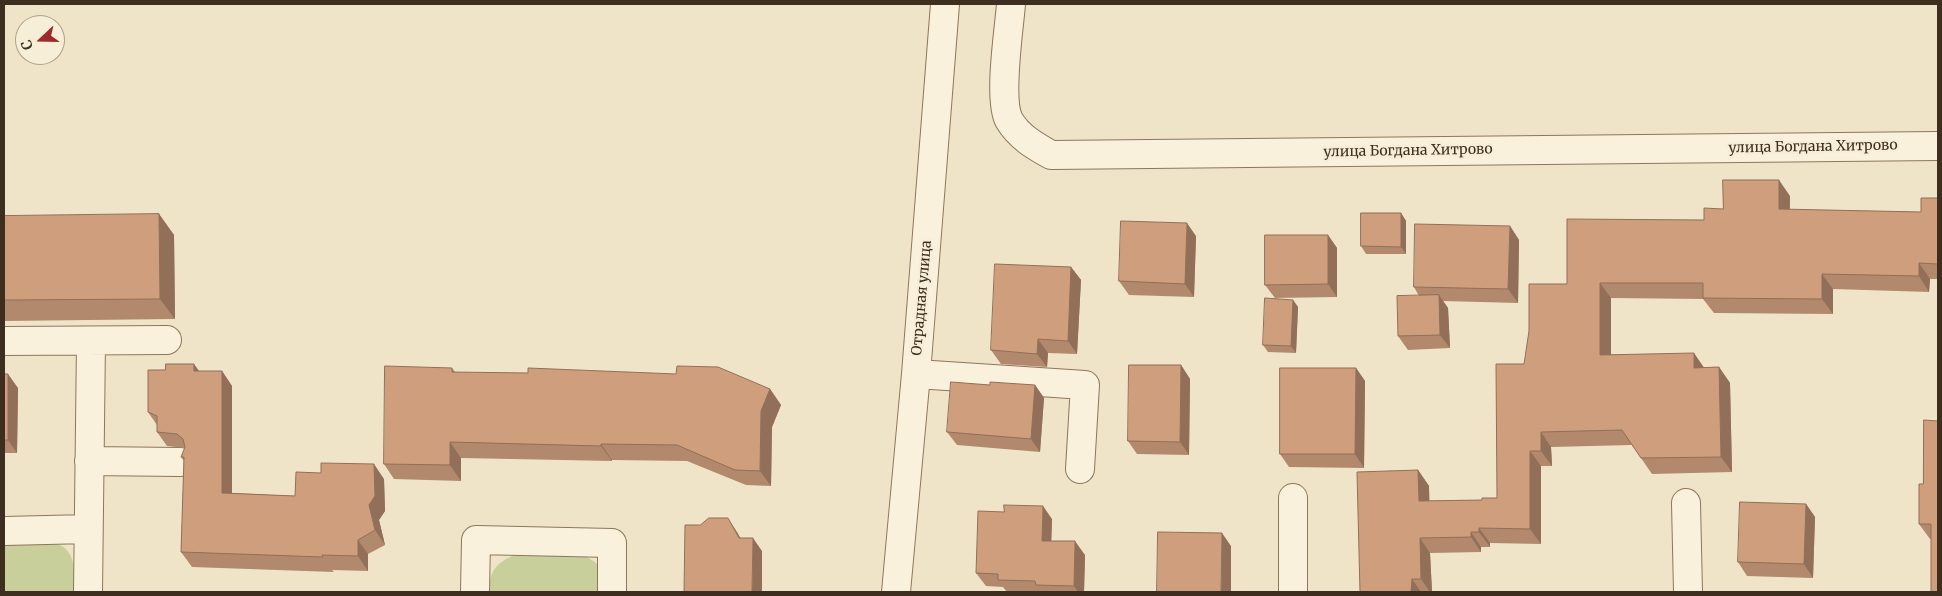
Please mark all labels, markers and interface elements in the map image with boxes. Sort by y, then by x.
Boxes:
north arrow [15,15,65,65]
text: С [17,37,37,53]
street label: улица Богдана Хитрово [1728,137,1898,157]
street label: улица Богдана Хитрово [1323,141,1493,161]
street label: Отрадная улица [909,240,935,356]

